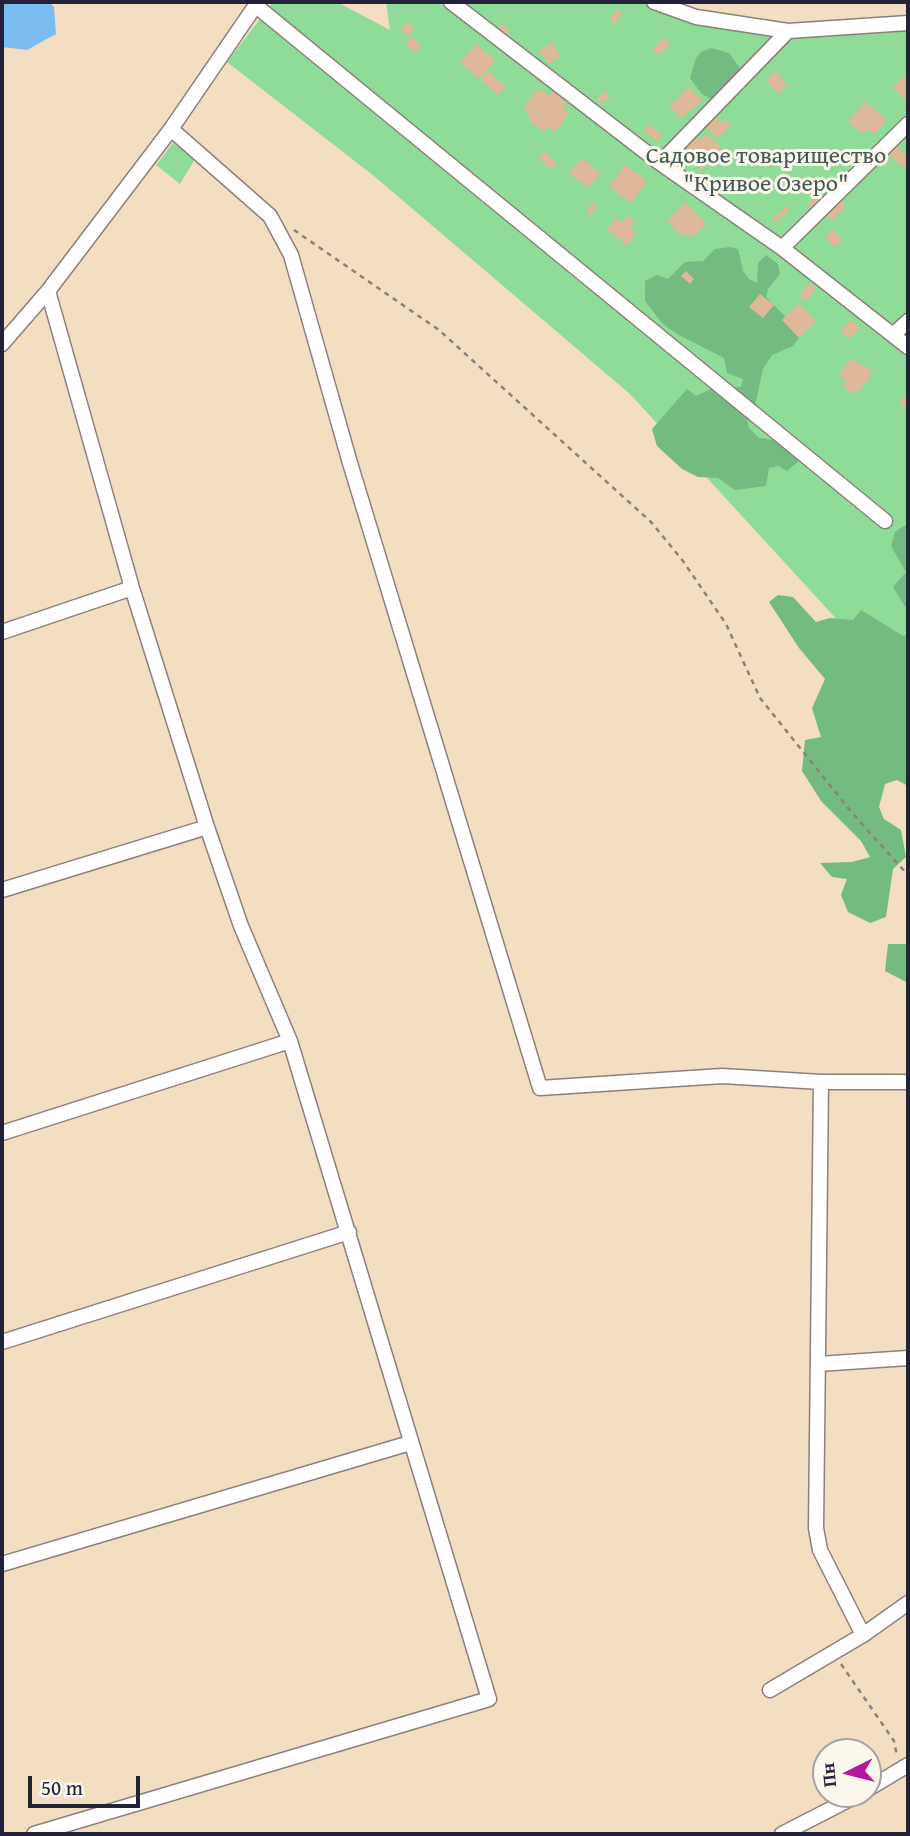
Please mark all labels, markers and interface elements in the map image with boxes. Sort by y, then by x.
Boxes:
park label: Садовое товарищество "Кривое Озеро" [646,143,886,199]
north arrow [812,1738,882,1808]
text: Пн [813,1761,843,1789]
scale bar [32,1762,144,1806]
text: 50 m [41,1772,83,1803]

